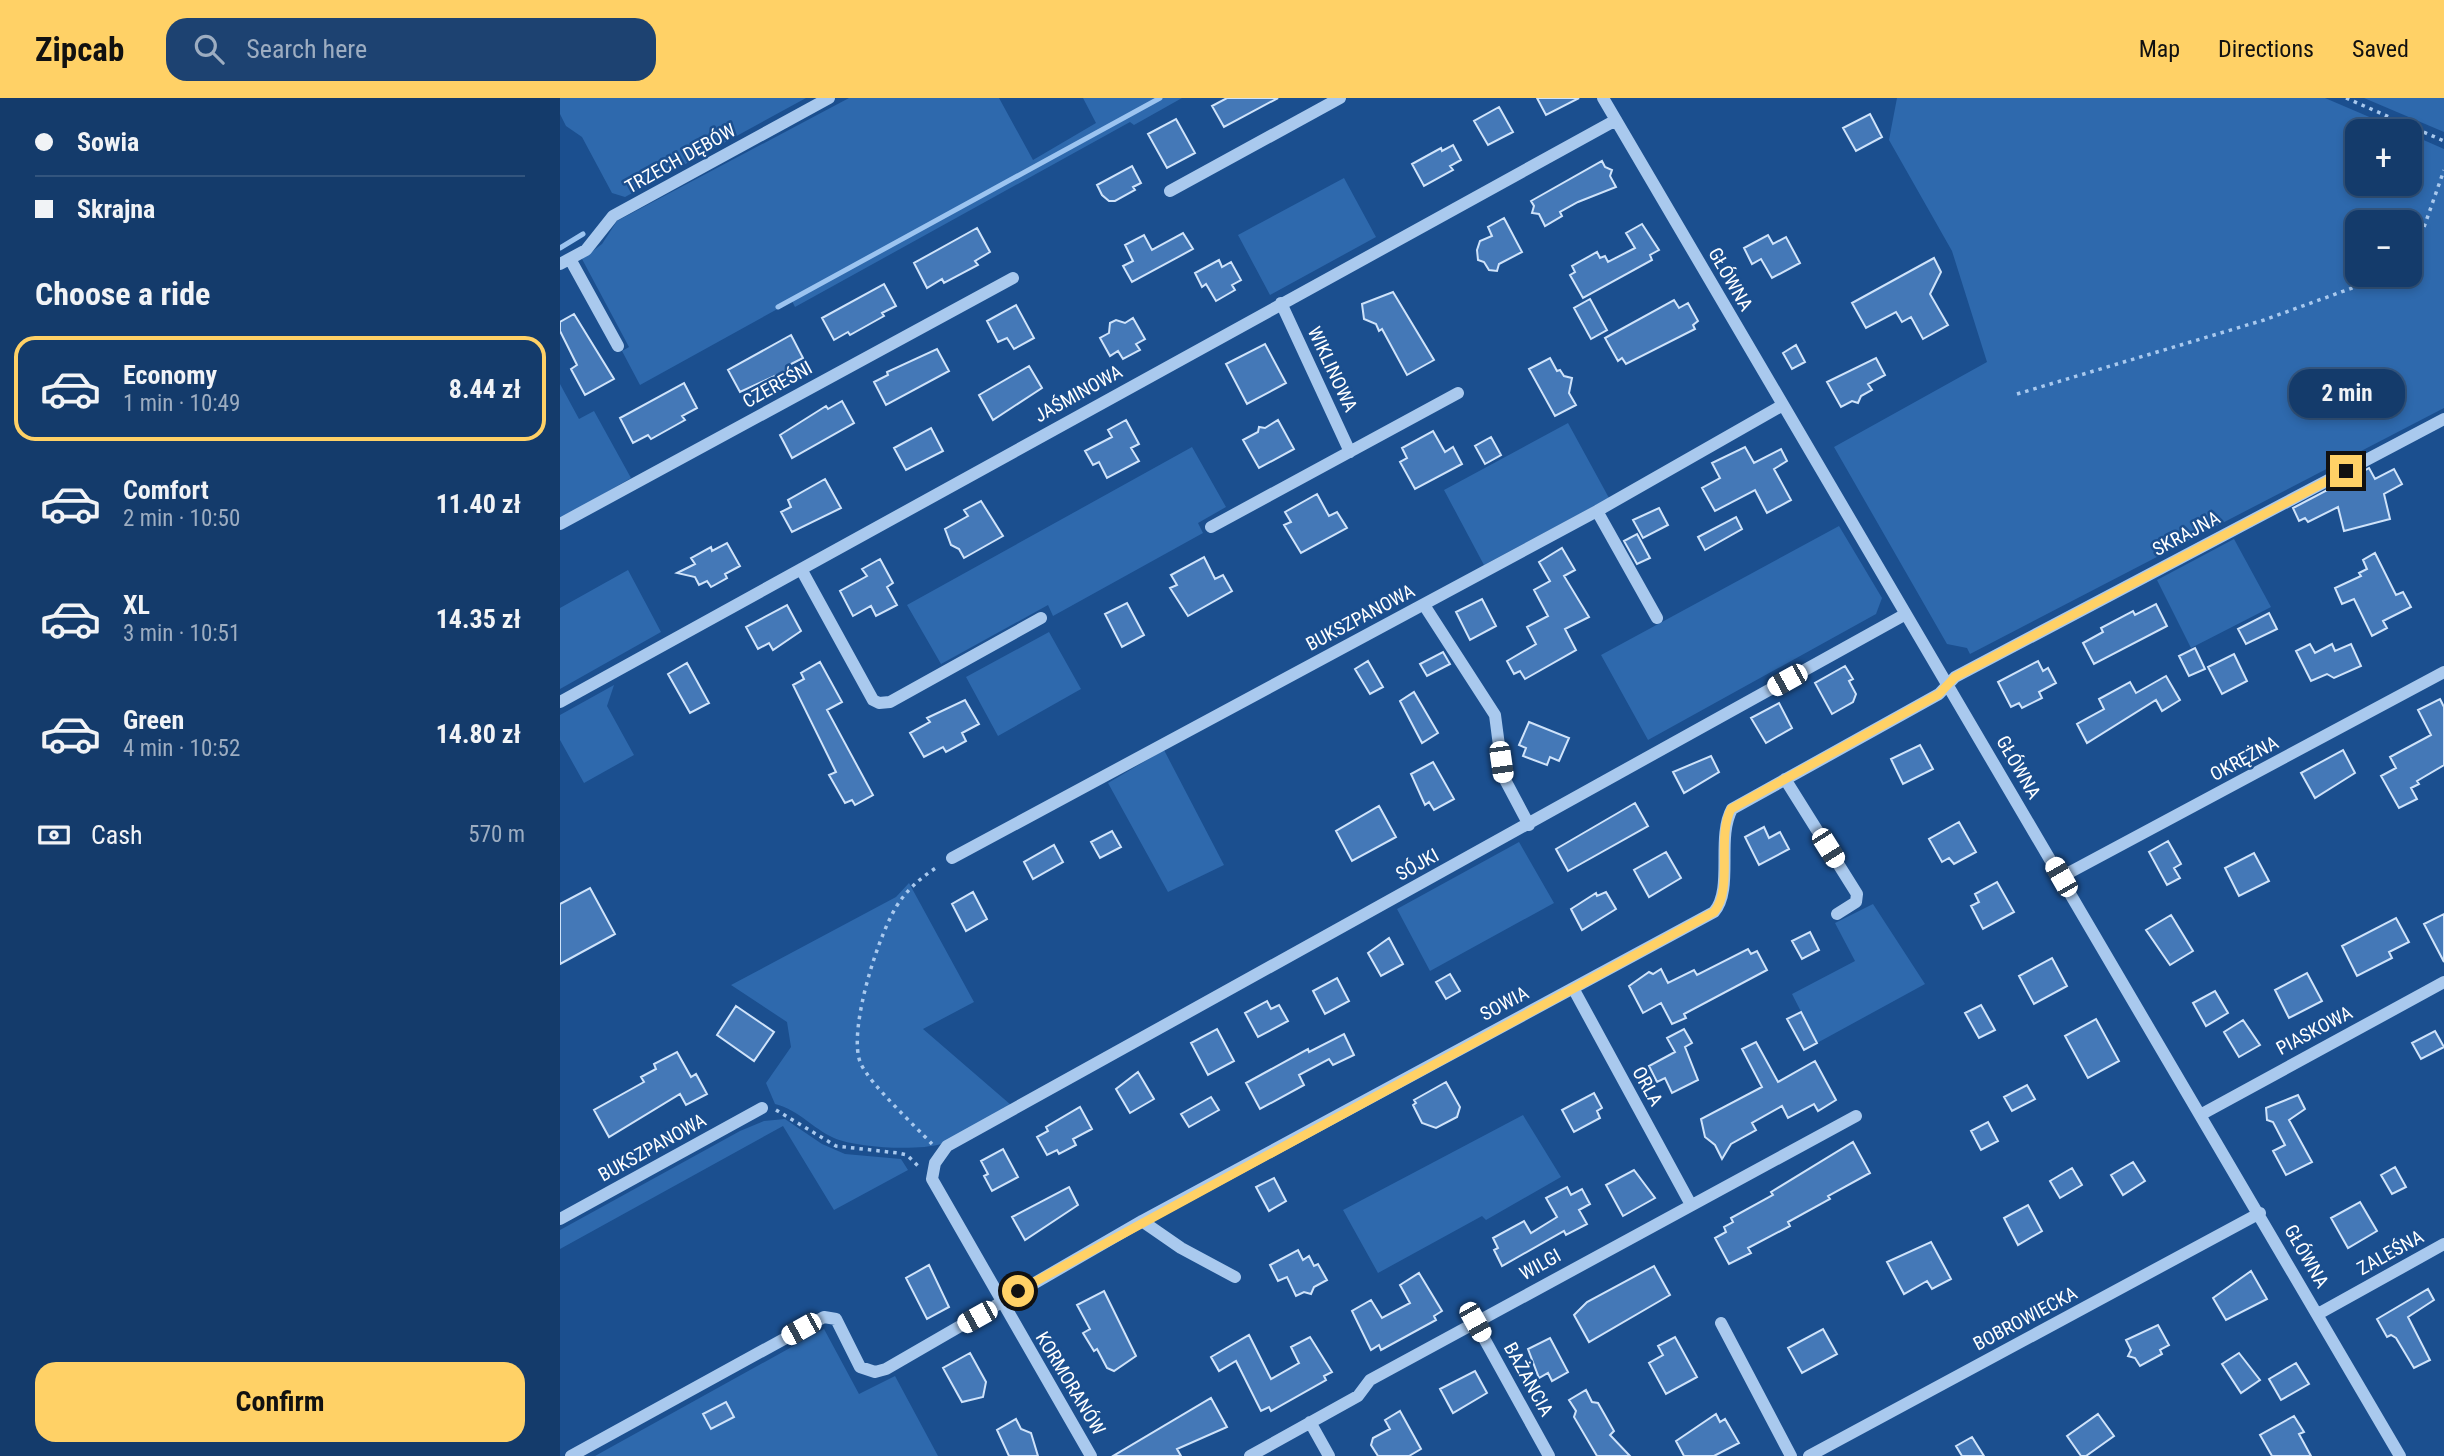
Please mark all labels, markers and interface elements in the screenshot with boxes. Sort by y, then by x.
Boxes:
search box [166,18,656,81]
text: Zipcab [35,30,124,69]
icon: search [190,30,228,68]
text: Search here [246,34,367,64]
text: Map [2139,35,2180,63]
text: Directions [2218,35,2314,63]
text: Saved [2352,35,2409,63]
street label: TRZECH DĘBÓW [621,119,740,198]
map controls [2345,119,2422,287]
button: + [2345,119,2422,196]
text: Sowia [77,127,139,157]
text: Skrajna [77,194,155,224]
button: − [2345,210,2422,287]
street label: GŁÓWNA [1703,244,1758,315]
text: Choose a ride [35,275,210,313]
street label: WIKLINOWA [1303,323,1362,416]
street label: CZEREŚNI [738,356,816,413]
icon: car [39,357,102,420]
text: Economy [123,360,217,390]
street label: JAŚMINOWA [1030,360,1126,427]
callout: 2 min [2288,370,2404,418]
text: 8.44 zł [449,374,521,404]
text: 2 min [2321,380,2373,407]
text: 1 min · 10:49 [123,390,240,417]
route end [2330,455,2362,487]
icon: car [39,472,102,535]
text: Comfort [123,475,209,505]
text: 11.40 zł [436,489,521,519]
text: 2 min · 10:50 [123,505,240,532]
street label: SKRAJNA [2148,506,2224,561]
street label: BUKSZPANOWA [1302,579,1418,656]
icon: car [39,587,102,650]
text: XL [123,590,150,620]
text: 14.35 zł [436,604,521,634]
text: 3 min · 10:51 [123,620,240,647]
car [1764,661,1811,699]
icon: car [39,702,102,765]
text: Green [123,705,184,735]
text: 14.80 zł [436,719,521,749]
street label: OKRĘŻNA [2206,731,2282,786]
street label: GŁÓWNA [1991,732,2046,803]
text: 4 min · 10:52 [123,735,240,762]
car [1488,740,1515,784]
icon: cash [35,816,73,854]
text: Cash [91,820,143,850]
text: 570 m [468,821,525,848]
car [1808,825,1849,871]
street label: SÓJKI [1392,843,1443,886]
car [2042,854,2081,900]
street label: SOWIA [1476,981,1532,1026]
street label: PIASKOWA [2272,1001,2356,1060]
street label: ORLA [1627,1062,1668,1110]
street label: BUKSZPANOWA [594,1108,710,1186]
street label: GŁÓWNA [2279,1221,2334,1292]
street label: ZALEŚNA [2353,1225,2427,1280]
street label: WILGI [1516,1244,1565,1285]
route start [1002,1275,1034,1307]
street label: BOBROWIECKA [1969,1281,2081,1355]
car [954,1298,1001,1336]
car [1456,1299,1495,1345]
car [778,1310,825,1348]
street label: KORMORANÓW [1031,1328,1110,1439]
street label: BAŻANCIA [1499,1338,1558,1420]
button: Confirm [35,1362,525,1442]

